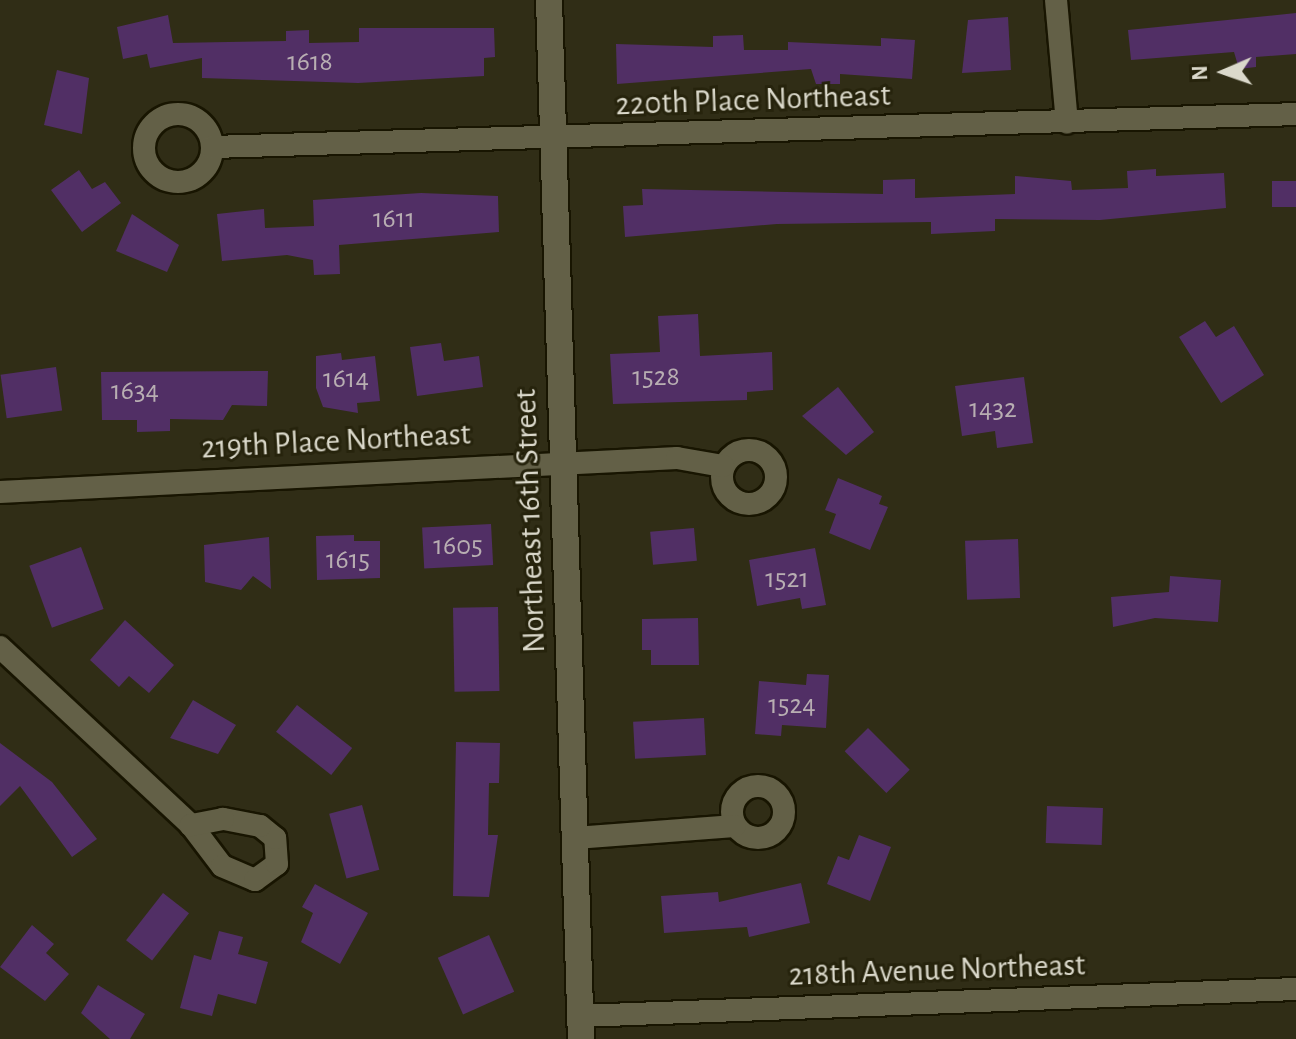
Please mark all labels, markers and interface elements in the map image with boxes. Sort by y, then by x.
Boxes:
north arrow [1184,32,1264,112]
house number: 1618 [287,45,333,79]
text: N [1189,65,1211,81]
street label: 220th Place Northeast [615,76,891,124]
house number: 1611 [373,202,415,236]
house number: 1528 [632,360,680,394]
house number: 1614 [323,362,369,396]
house number: 1634 [111,374,159,408]
street label: Northeast 16th Street [506,388,554,654]
house number: 1432 [969,392,1017,426]
street label: 219th Place Northeast [200,415,472,467]
house number: 1605 [433,529,483,563]
house number: 1615 [326,543,370,577]
house number: 1521 [765,562,809,596]
house number: 1524 [768,688,816,722]
street label: 218th Avenue Northeast [788,946,1086,994]

